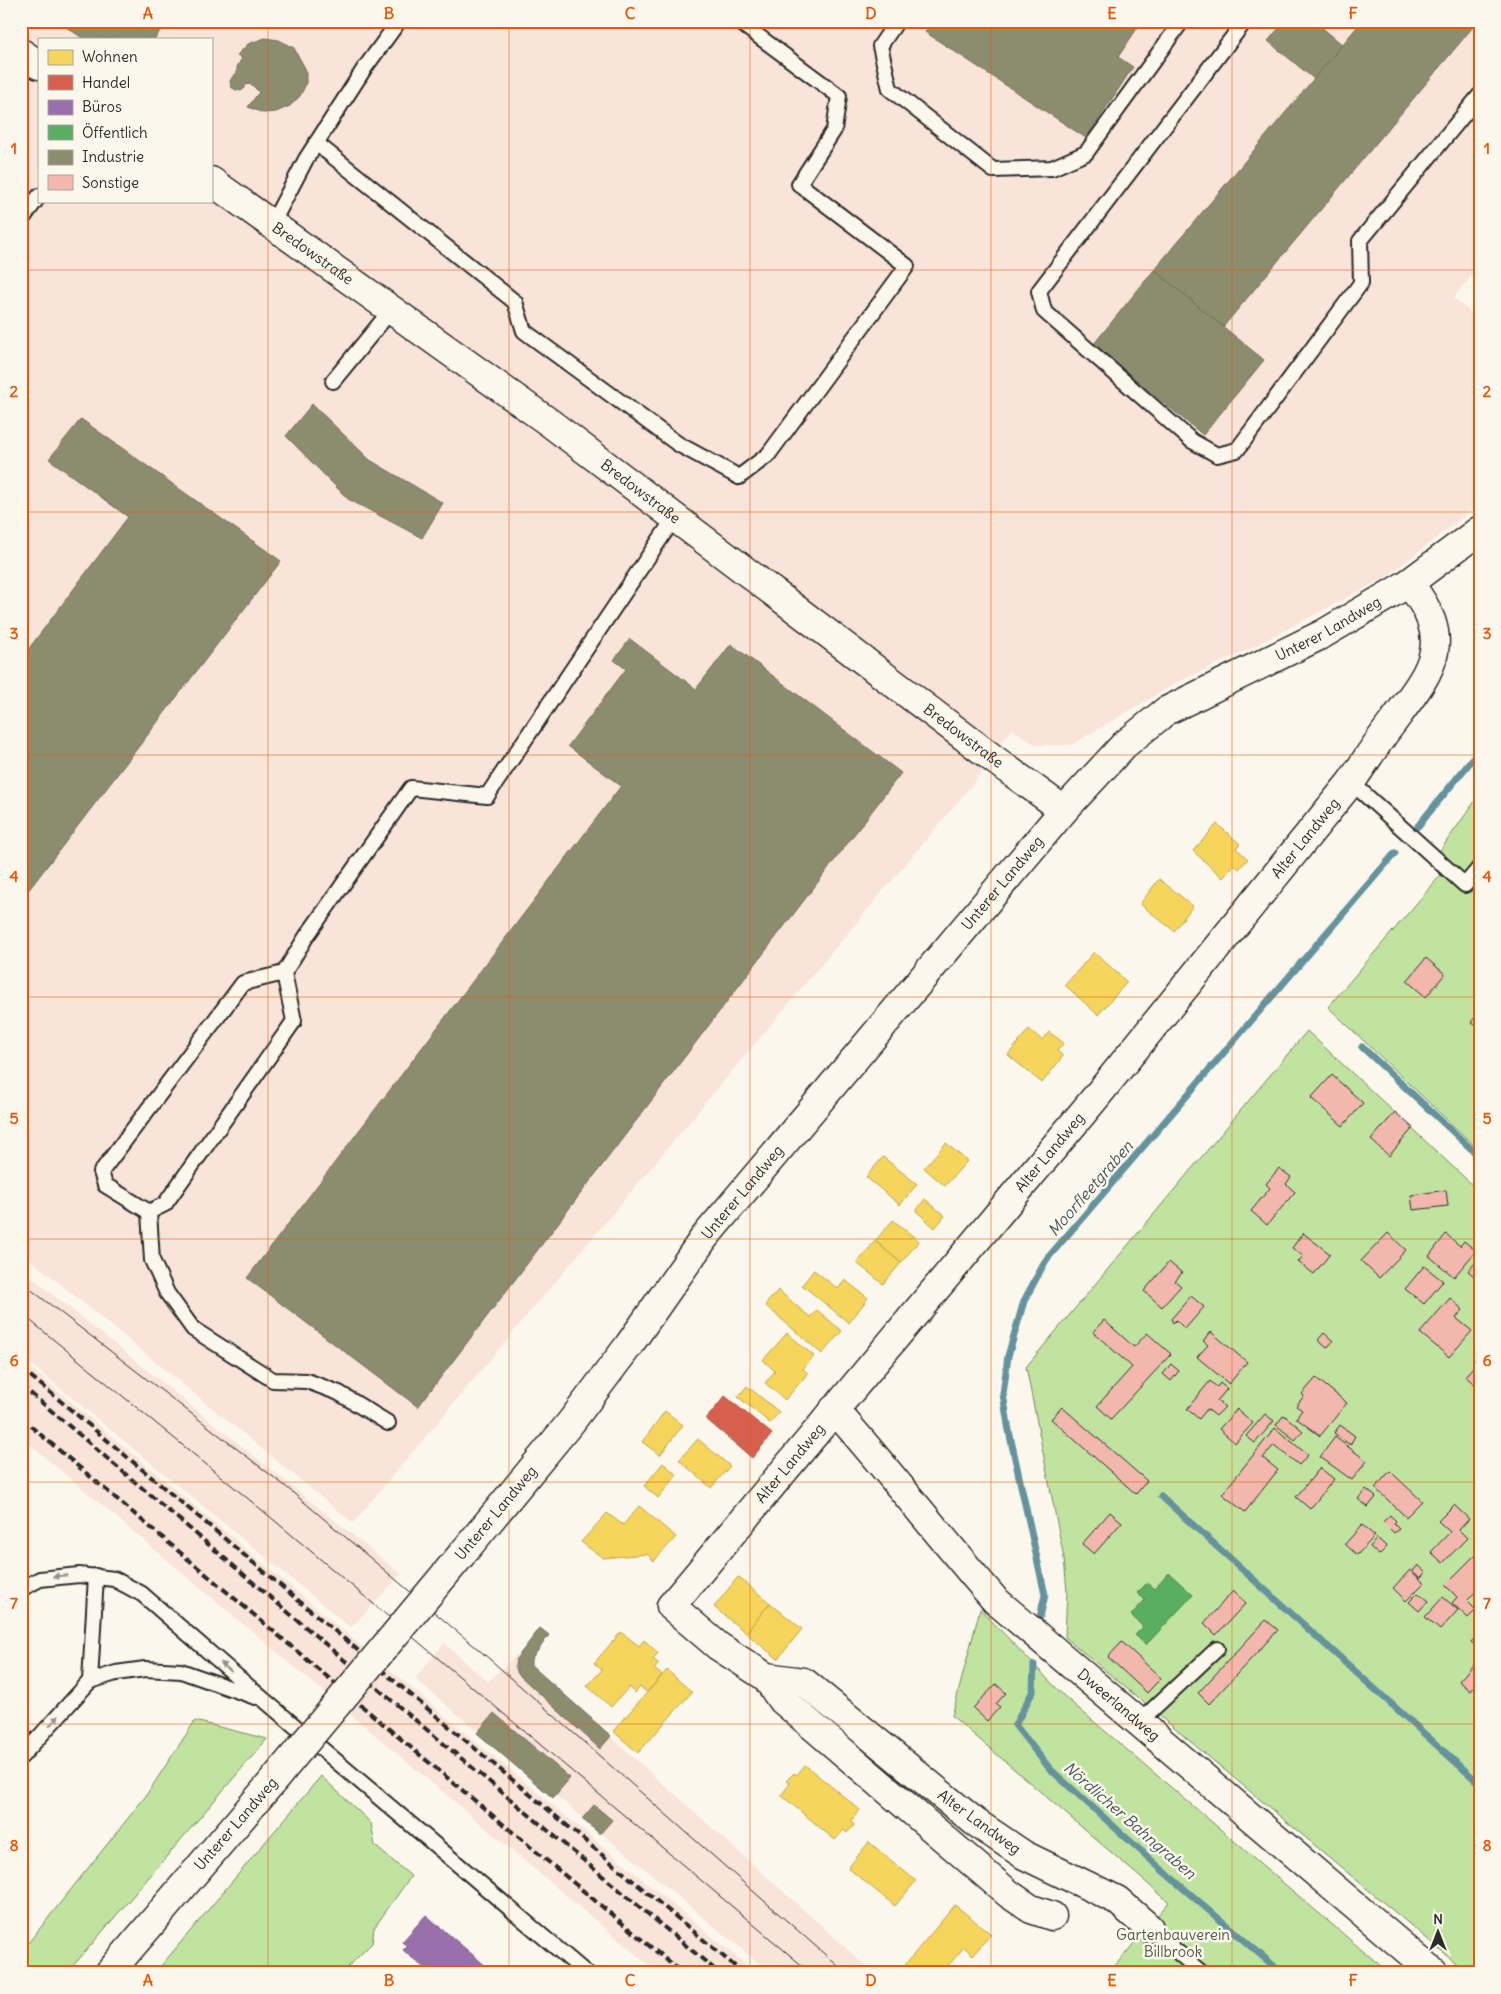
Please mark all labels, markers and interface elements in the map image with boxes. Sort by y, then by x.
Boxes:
text: A [143,3,153,23]
text: B [384,3,395,23]
text: C [625,3,636,23]
text: D [865,3,877,23]
text: E [1107,3,1117,23]
text: F [1348,3,1358,23]
legend [38,38,212,202]
text: Wohnen [82,47,138,66]
text: Handel [82,73,130,92]
text: Büros [82,97,122,116]
text: Öffentlich [82,123,148,142]
text: 1 [11,138,17,158]
text: 1 [1484,138,1490,158]
text: Industrie [82,147,144,166]
text: Sonstige [82,173,139,192]
street label: Bredowstraße [269,218,357,289]
text: 2 [10,381,19,401]
text: 2 [1483,381,1492,401]
street label: Bredowstraße [597,455,685,527]
street label: Unterer Landweg [1272,592,1384,665]
text: 3 [9,623,19,643]
text: 3 [1482,623,1492,643]
street label: Bredowstraße [920,699,1007,772]
street label: Alter Landweg [1267,794,1343,882]
street label: Unterer Landweg [957,832,1047,934]
text: 4 [9,866,19,886]
text: 4 [1482,866,1492,886]
text: 5 [9,1108,19,1128]
street label: Alter Landweg [1011,1108,1088,1196]
text: 5 [1482,1108,1492,1128]
water label: Moorfleetgraben [1043,1136,1137,1240]
street label: Unterer Landweg [697,1141,787,1243]
text: 6 [9,1350,19,1370]
text: 6 [1482,1350,1492,1370]
street label: Alter Landweg [751,1419,829,1507]
street label: Unterer Landweg [451,1462,541,1564]
one-way arrow [52,1572,68,1580]
text: 7 [10,1593,18,1613]
text: 7 [1483,1593,1491,1613]
one-way arrow [220,1662,232,1673]
street label: Dweerlandweg [1074,1664,1164,1745]
one-way arrow [48,1715,60,1727]
water label: Nördlicher Bahngraben [1060,1757,1201,1883]
street label: Unterer Landweg [190,1773,281,1874]
street label: Alter Landweg [934,1785,1025,1858]
text: 8 [9,1835,19,1855]
text: 8 [1482,1835,1492,1855]
north arrow [1414,1906,1464,1956]
text: N [1433,1910,1443,1928]
park label: Gartenbauverein Billbrook [1116,1925,1230,1961]
text: A [143,1970,153,1990]
text: B [384,1970,395,1990]
text: C [625,1970,636,1990]
text: D [865,1970,877,1990]
text: E [1107,1970,1117,1990]
text: F [1348,1970,1358,1990]

